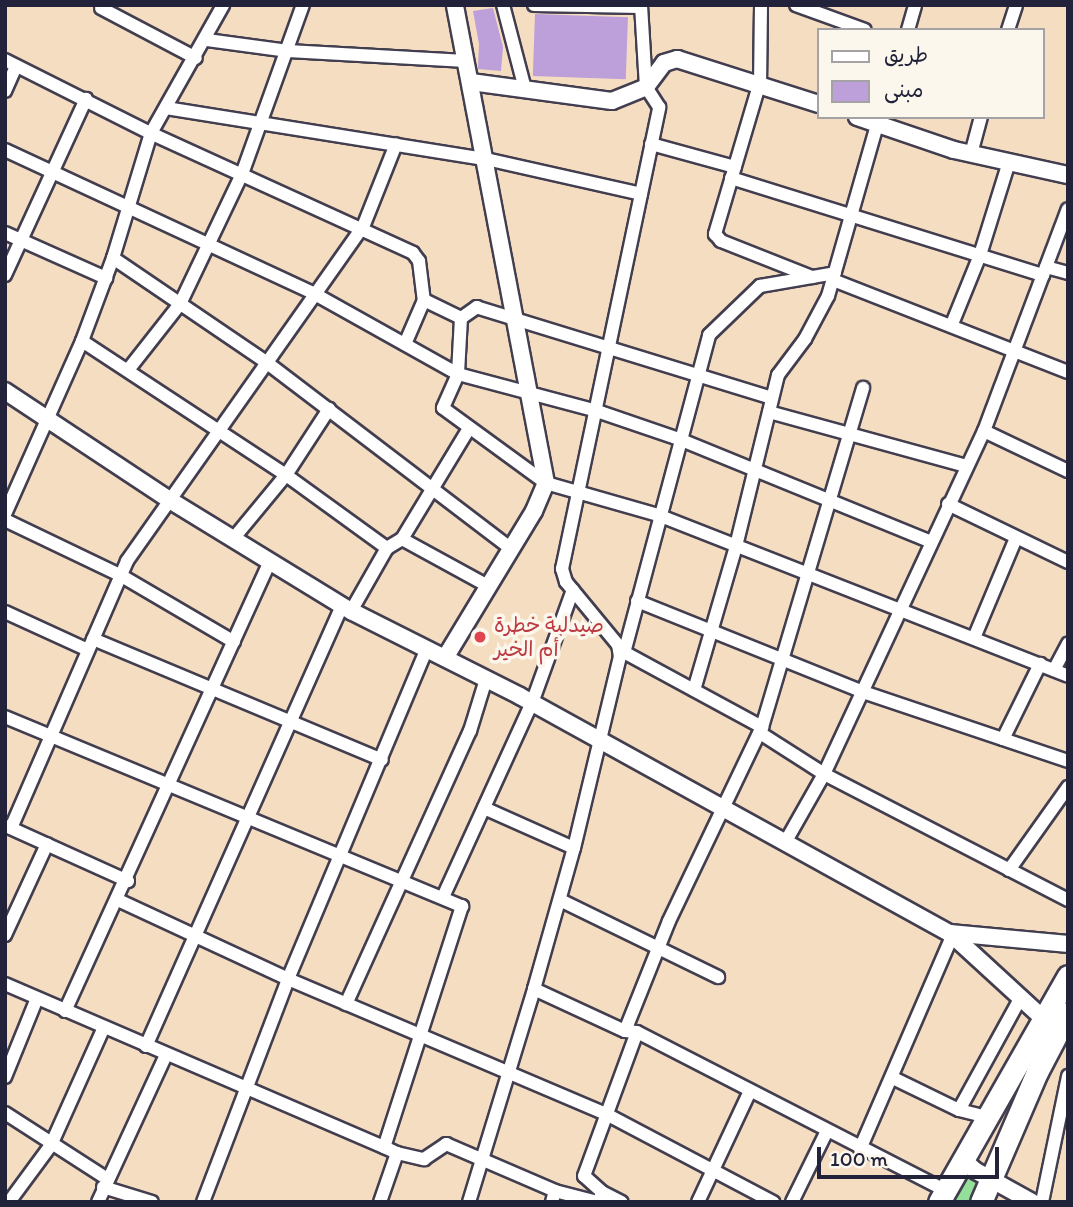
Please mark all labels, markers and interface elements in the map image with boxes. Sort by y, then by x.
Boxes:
legend [818,28,1045,119]
text: طريق [884,42,928,67]
text: مبنى [884,77,923,102]
place label: صيدلية خطرة أم الخير [494,612,604,662]
marker: صيدلية خطرة أم الخير [472,629,488,645]
scale bar [821,1134,1003,1178]
text: 100 m [830,1146,888,1171]

